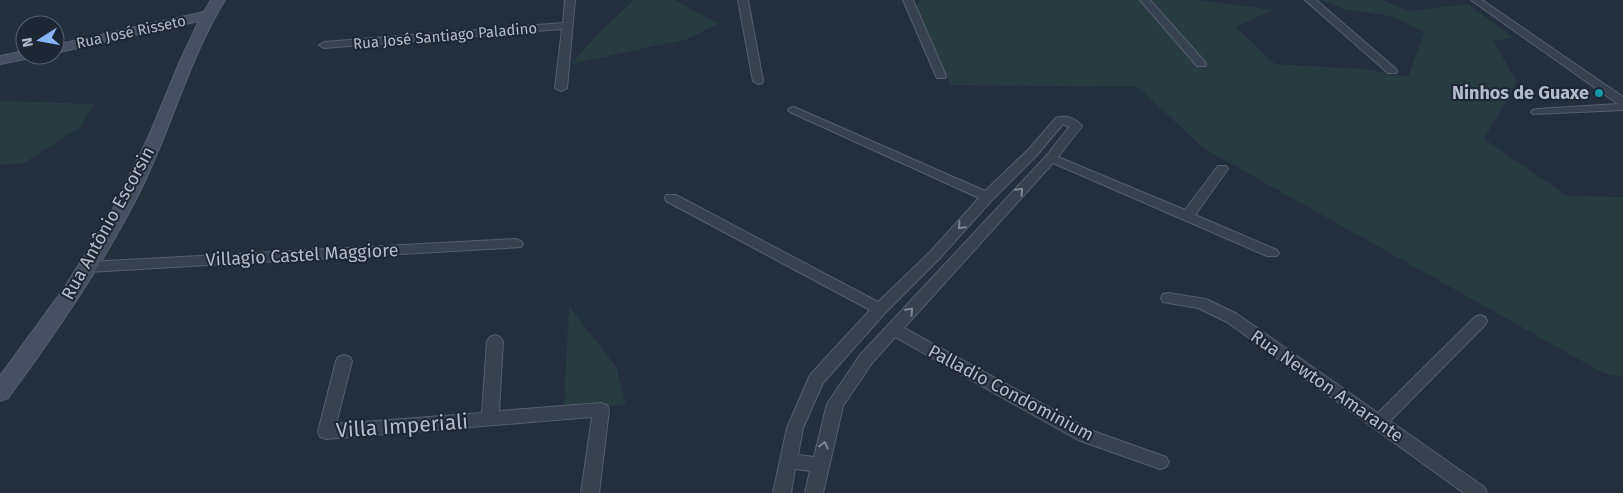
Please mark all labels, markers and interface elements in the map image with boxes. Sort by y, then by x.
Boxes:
street label: Rua José Risseto [74,12,188,52]
north arrow [15,15,65,65]
street label: Rua José Santiago Paladino [352,19,538,53]
text: N [18,36,37,49]
place label: Ninhos de Guaxe [1452,82,1589,104]
marker: Ninhos de Guaxe [1593,87,1605,99]
street label: Rua Antônio Escorsin [57,143,159,303]
one-way arrow [1014,188,1023,197]
one-way arrow [958,221,967,230]
street label: Villagio Castel Maggiore [205,239,399,271]
one-way arrow [904,308,913,317]
street label: Rua Newton Amarante [1246,325,1408,447]
street label: Palladio Condominium [924,340,1098,446]
street label: Villa Imperiali [335,408,469,444]
one-way arrow [819,442,829,450]

